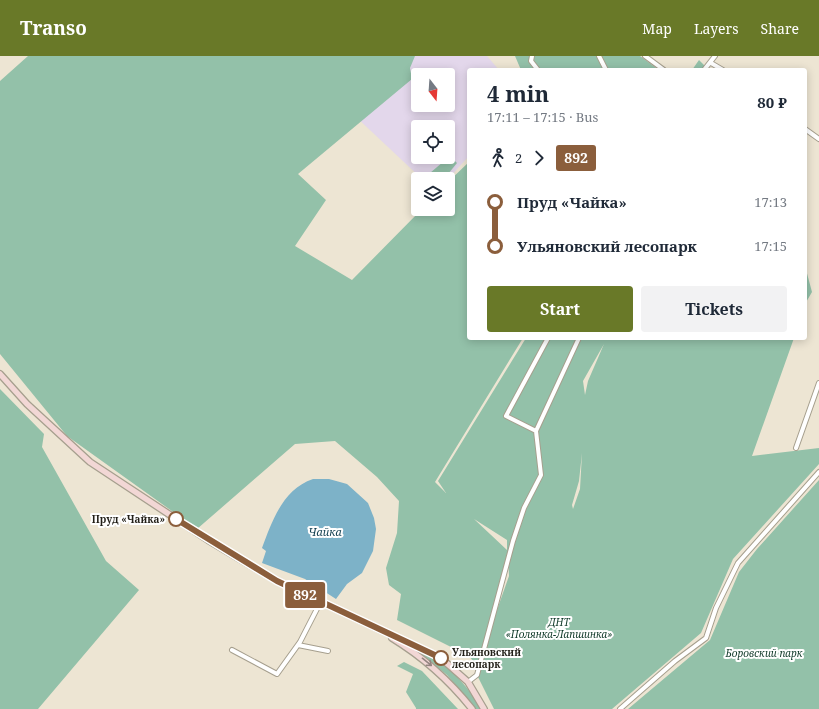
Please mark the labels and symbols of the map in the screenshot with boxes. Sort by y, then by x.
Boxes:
north arrow [411,68,455,112]
marker: Пруд «Чайка» [168,511,184,527]
place label: Пруд «Чайка» [92,512,165,526]
water label: Чайка [308,524,342,539]
line badge: 892 [282,582,328,608]
park label: ДНТ «Полянка-Лапшинка» [506,615,612,641]
place label: Ульяновский лесопарк [452,645,521,671]
park label: Боровский парк [724,646,803,660]
marker: Ульяновский лесопарк [433,650,449,666]
one-way arrow [422,657,432,666]

